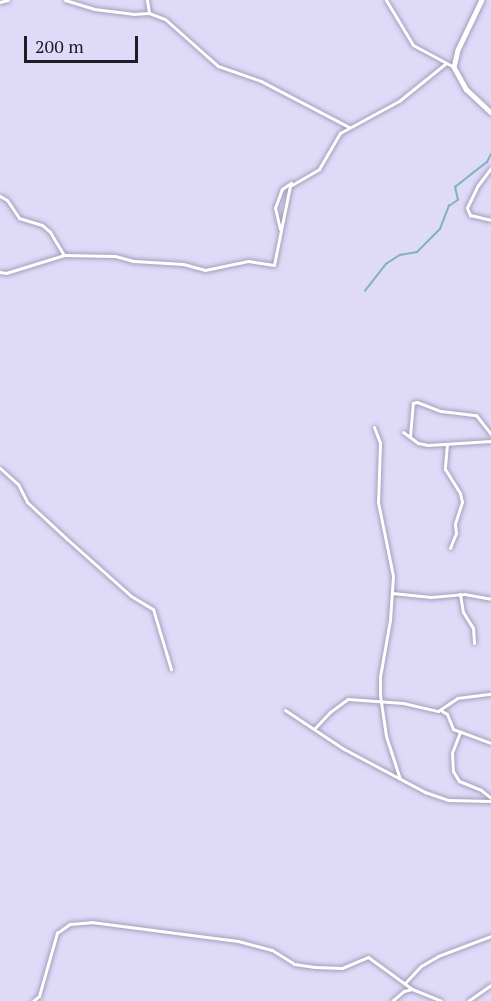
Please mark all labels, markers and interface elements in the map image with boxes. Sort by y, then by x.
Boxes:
scale bar [27,24,141,62]
text: 200 m [35,34,84,58]

